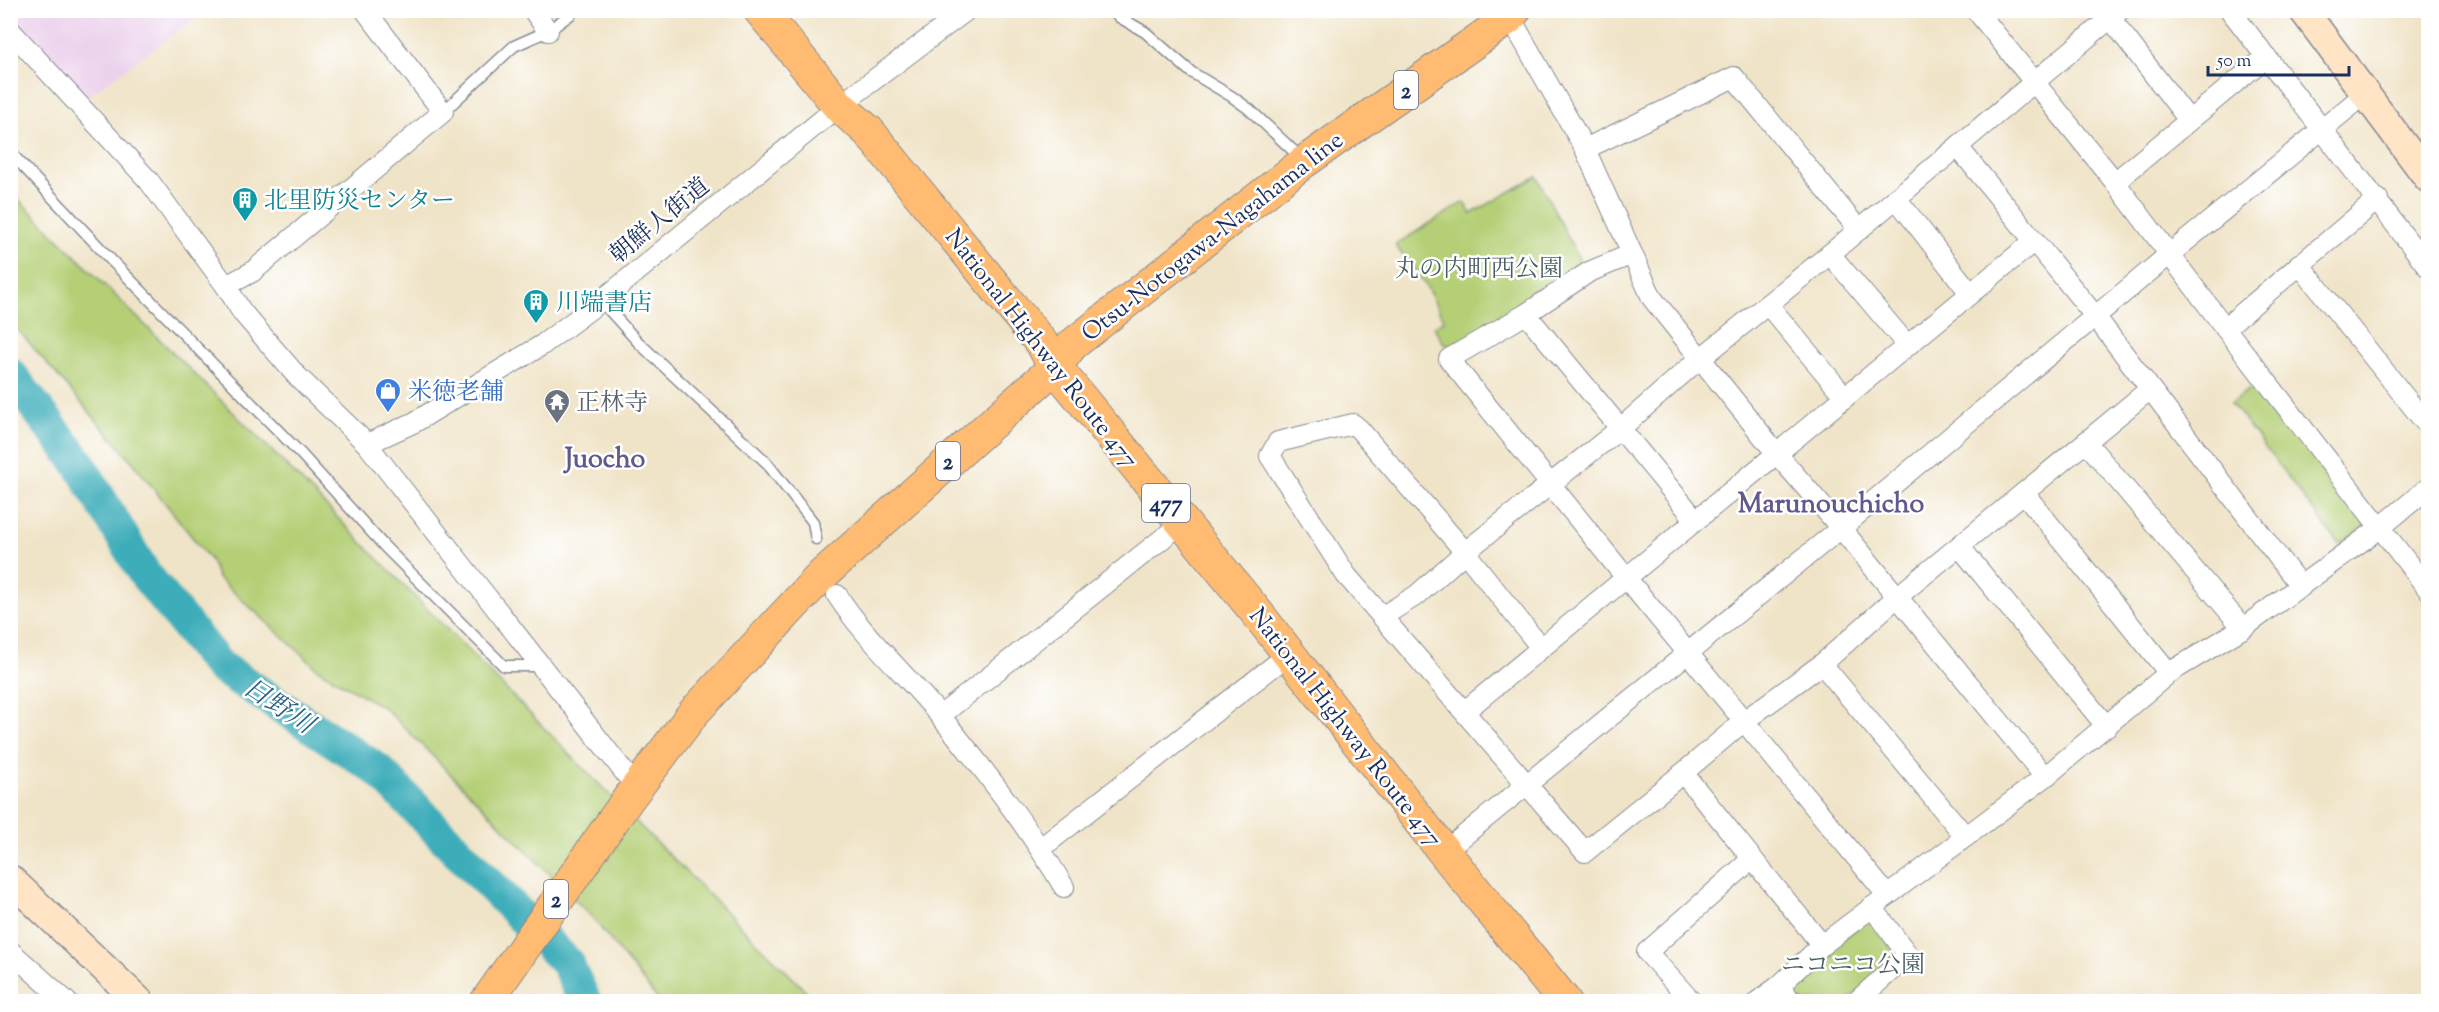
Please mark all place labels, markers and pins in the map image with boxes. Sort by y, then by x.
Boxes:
building icon: 北里防災センター [230,185,260,223]
place label: 北里防災センター [264,185,455,219]
building icon: 川端書店 [521,287,551,325]
place label: 川端書店 [556,287,652,321]
shop icon: 米徳老舗 [373,376,403,414]
place label: 米徳老舗 [408,376,504,410]
temple icon: 正林寺 [542,387,572,425]
place label: 正林寺 [576,387,648,421]

